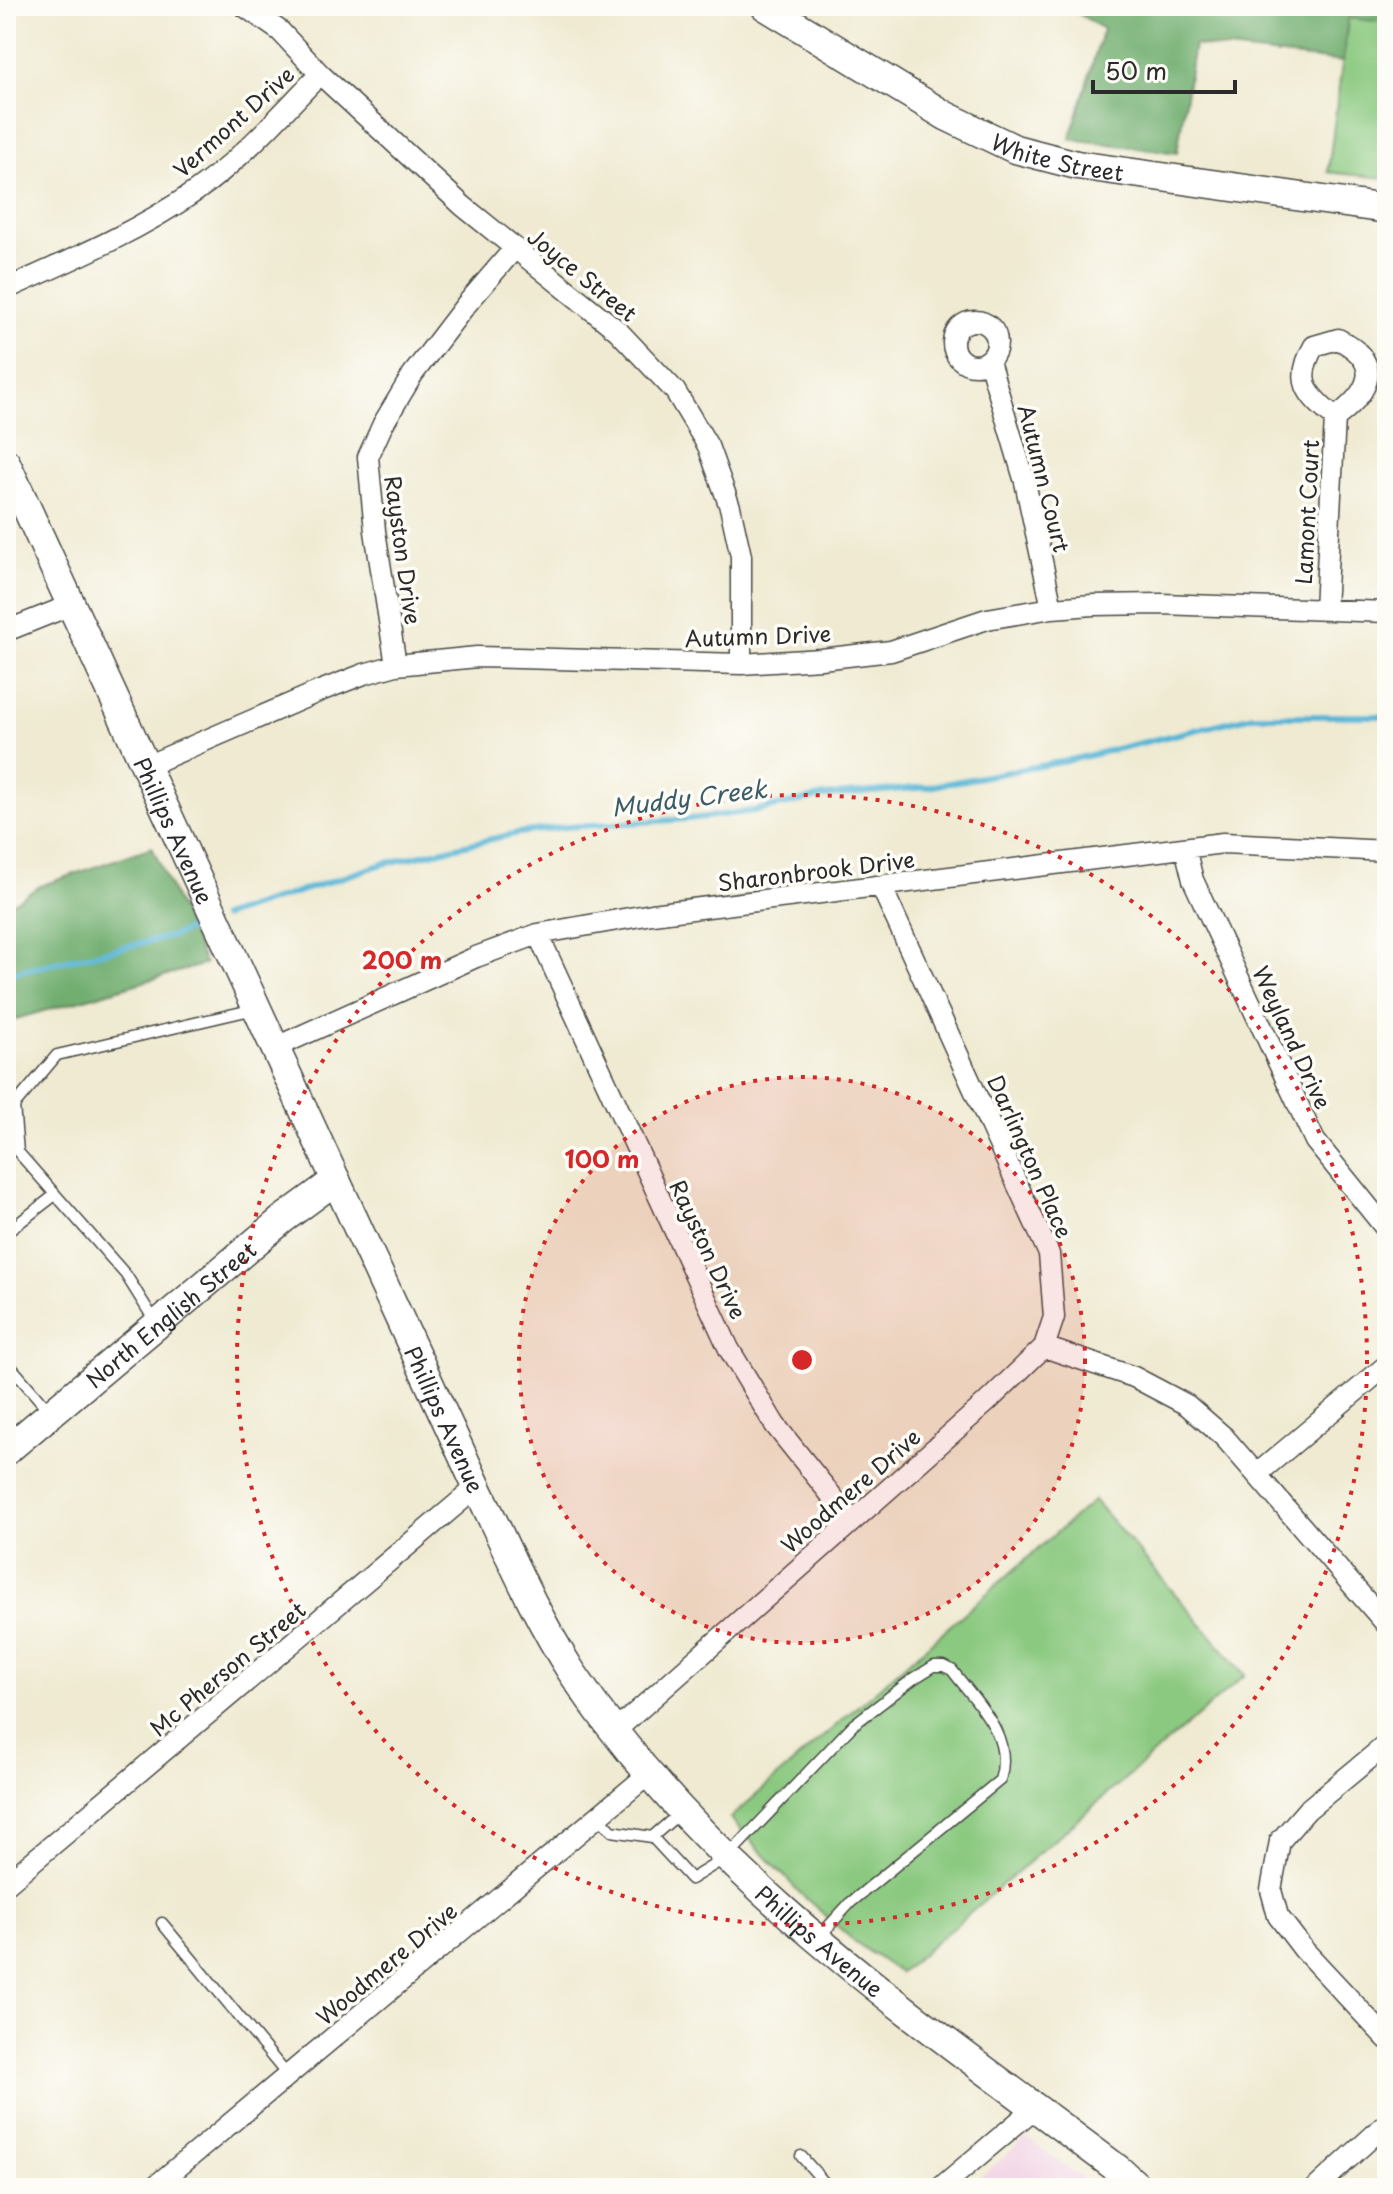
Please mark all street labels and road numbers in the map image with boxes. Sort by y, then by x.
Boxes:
street label: Vermont Drive [165,58,301,184]
street label: White Street [987,124,1126,188]
street label: Joyce Street [521,219,645,329]
street label: Autumn Court [1011,401,1079,555]
street label: Lamont Court [1286,439,1326,585]
street label: Rayston Drive [377,473,431,627]
street label: Autumn Drive [684,616,832,654]
street label: Phillips Avenue [127,751,223,909]
street label: Sharonbrook Drive [716,842,916,898]
street label: Weyland Drive [1245,960,1341,1114]
street label: Darlington Place [980,1069,1082,1243]
street label: Rayston Drive [662,1174,756,1324]
street label: North English Street [78,1232,263,1395]
street label: Phillips Avenue [398,1340,494,1498]
street label: Woodmere Drive [773,1420,927,1560]
street label: Mc Pherson Street [142,1593,312,1743]
street label: Phillips Avenue [749,1876,891,2004]
street label: Woodmere Drive [308,1894,464,2032]

